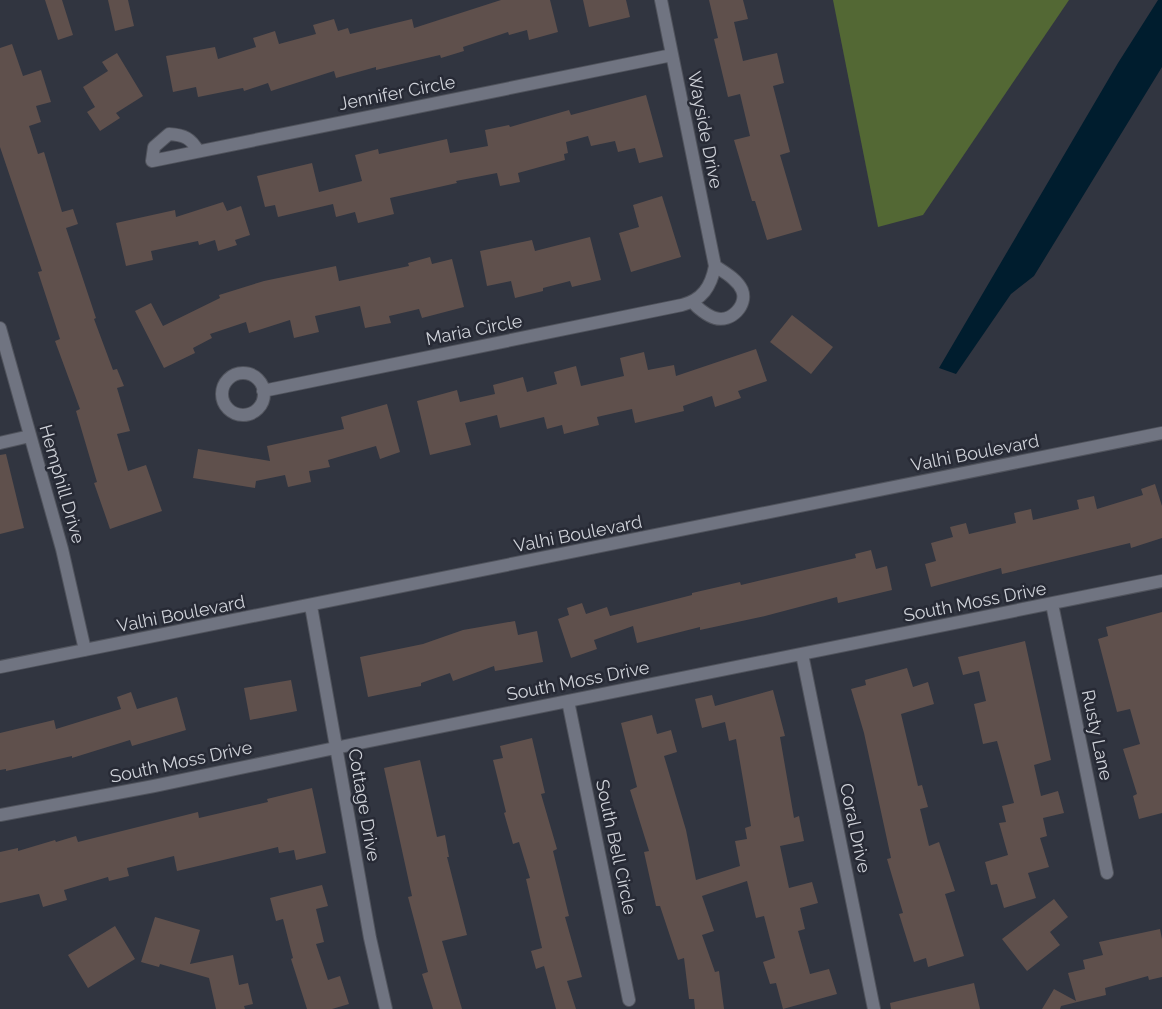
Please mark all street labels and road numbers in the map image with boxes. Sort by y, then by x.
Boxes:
street label: Wayside Drive [684,70,727,191]
street label: Jennifer Circle [337,71,457,114]
street label: Maria Circle [424,310,524,349]
street label: Hemphill Drive [35,422,90,546]
street label: Valhi Boulevard [909,430,1041,475]
street label: Valhi Boulevard [512,511,644,556]
street label: South Moss Drive [902,577,1048,626]
street label: Valhi Boulevard [115,591,247,636]
street label: South Moss Drive [505,656,651,705]
street label: Rusty Lane [1078,688,1117,783]
street label: South Moss Drive [108,736,254,787]
street label: Cottage Drive [344,747,385,863]
street label: South Bell Circle [592,777,641,917]
street label: Coral Drive [836,781,875,875]

